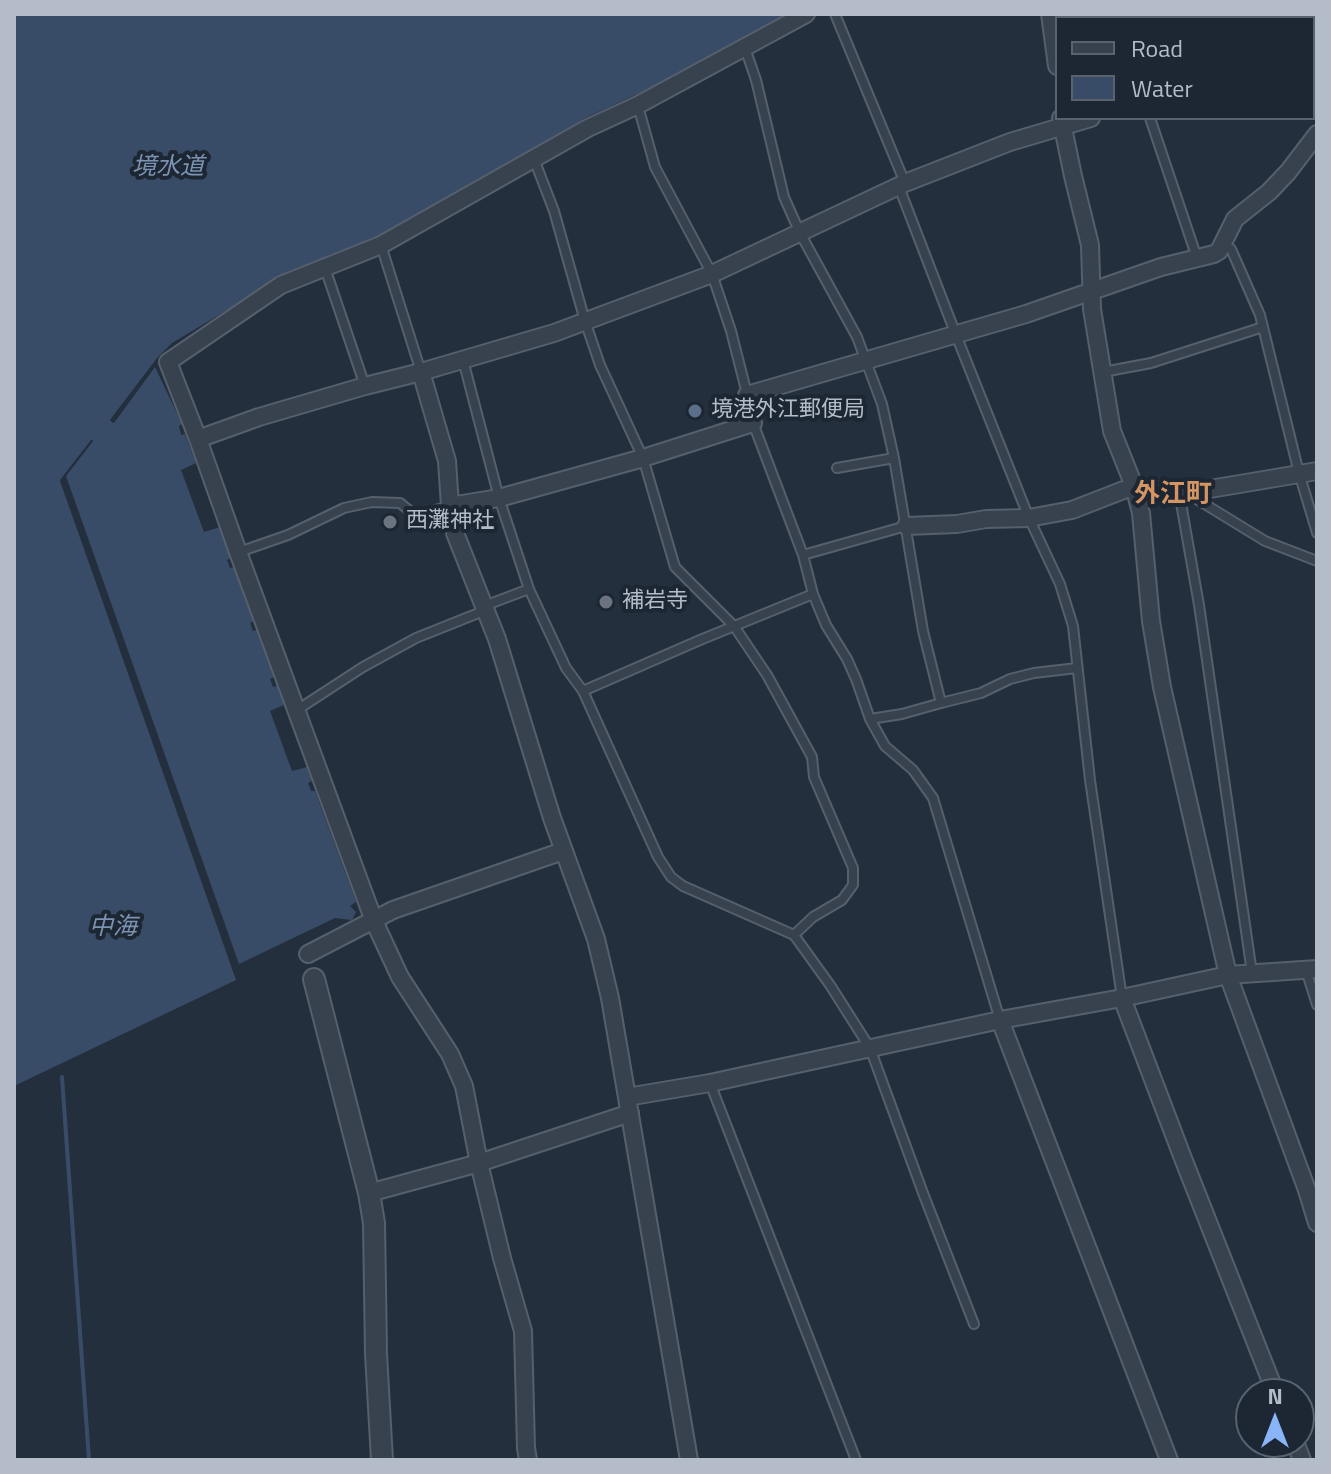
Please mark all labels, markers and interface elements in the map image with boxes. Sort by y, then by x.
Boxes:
legend [1055,16,1315,120]
text: Road [1131,30,1183,66]
text: Water [1131,70,1193,106]
water label: 境水道 [132,154,204,182]
place label: 境港外江郵便局 [711,398,865,424]
marker: 境港外江郵便局 [686,402,704,420]
district label: 外江町 [1134,480,1212,512]
place label: 西灘神社 [406,509,494,535]
marker: 西灘神社 [381,513,399,531]
place label: 補岩寺 [622,589,688,615]
marker: 補岩寺 [597,593,615,611]
water label: 中海 [89,914,137,942]
north arrow [1235,1378,1315,1458]
text: N [1267,1379,1283,1413]

